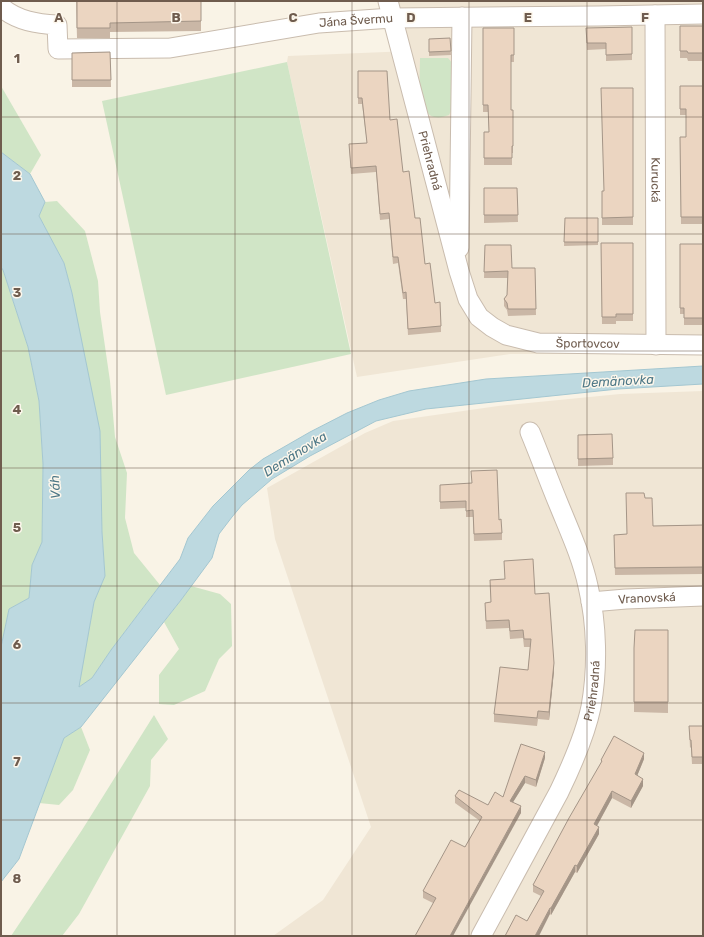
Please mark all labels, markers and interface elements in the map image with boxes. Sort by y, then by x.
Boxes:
text: A [54,10,64,25]
text: B [171,10,181,25]
text: C [288,10,298,25]
text: D [406,10,416,25]
text: E [524,10,532,25]
text: F [641,10,649,25]
street label: Jána Švermu [318,11,393,30]
text: 1 [14,51,20,66]
street label: Priehradná [415,129,445,192]
street label: Kurucká [648,157,663,203]
text: 2 [13,168,21,183]
text: 3 [13,285,22,300]
street label: Športovcov [556,336,620,351]
water label: Demänovka [582,372,655,390]
text: 4 [13,402,22,417]
water label: Demänovka [261,428,330,479]
water label: Váh [47,475,63,499]
text: 5 [13,520,21,535]
street label: Vranovská [617,590,676,607]
text: 6 [13,637,22,652]
street label: Priehradná [581,660,603,723]
text: 7 [13,754,21,769]
text: 8 [13,871,22,886]

